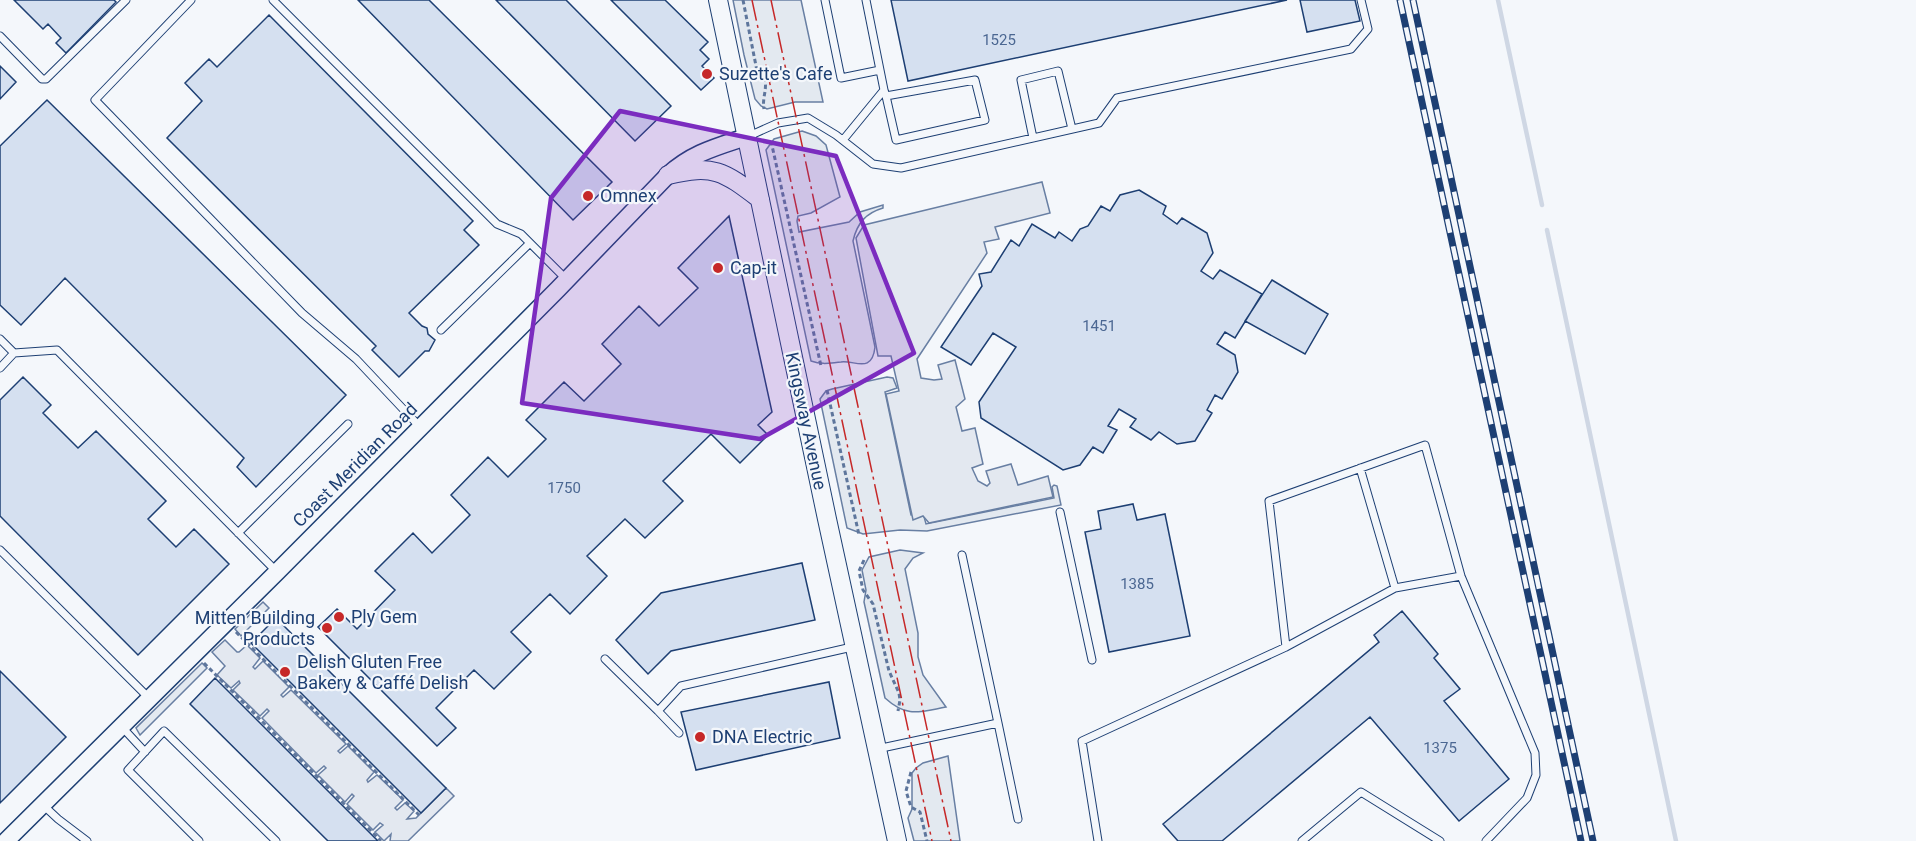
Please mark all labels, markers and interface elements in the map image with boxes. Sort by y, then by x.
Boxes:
house number: 1525 [982,31,1016,49]
place label: Suzette's Cafe [719,63,832,84]
marker: Suzette's Cafe [700,67,714,81]
place label: Omnex [600,185,657,206]
marker: Omnex [581,189,595,203]
place label: Cap-it [730,257,777,278]
marker: Cap-it [711,261,725,275]
house number: 1451 [1082,317,1116,335]
street label: Kingsway Avenue [782,350,831,492]
street label: Coast Meridian Road [288,398,421,531]
house number: 1750 [547,479,581,497]
house number: 1385 [1120,575,1154,593]
place label: Ply Gem [351,606,417,627]
place label: Mitten Building Products [195,607,315,649]
marker: Ply Gem [332,610,346,624]
marker: Mitten Building Products [320,621,334,635]
place label: Delish Gluten Free Bakery & Caffé Delish [297,651,469,693]
marker: Delish Gluten Free Bakery & Caffé Delish [278,665,292,679]
place label: DNA Electric [712,726,812,747]
marker: DNA Electric [693,730,707,744]
house number: 1375 [1423,739,1457,757]

